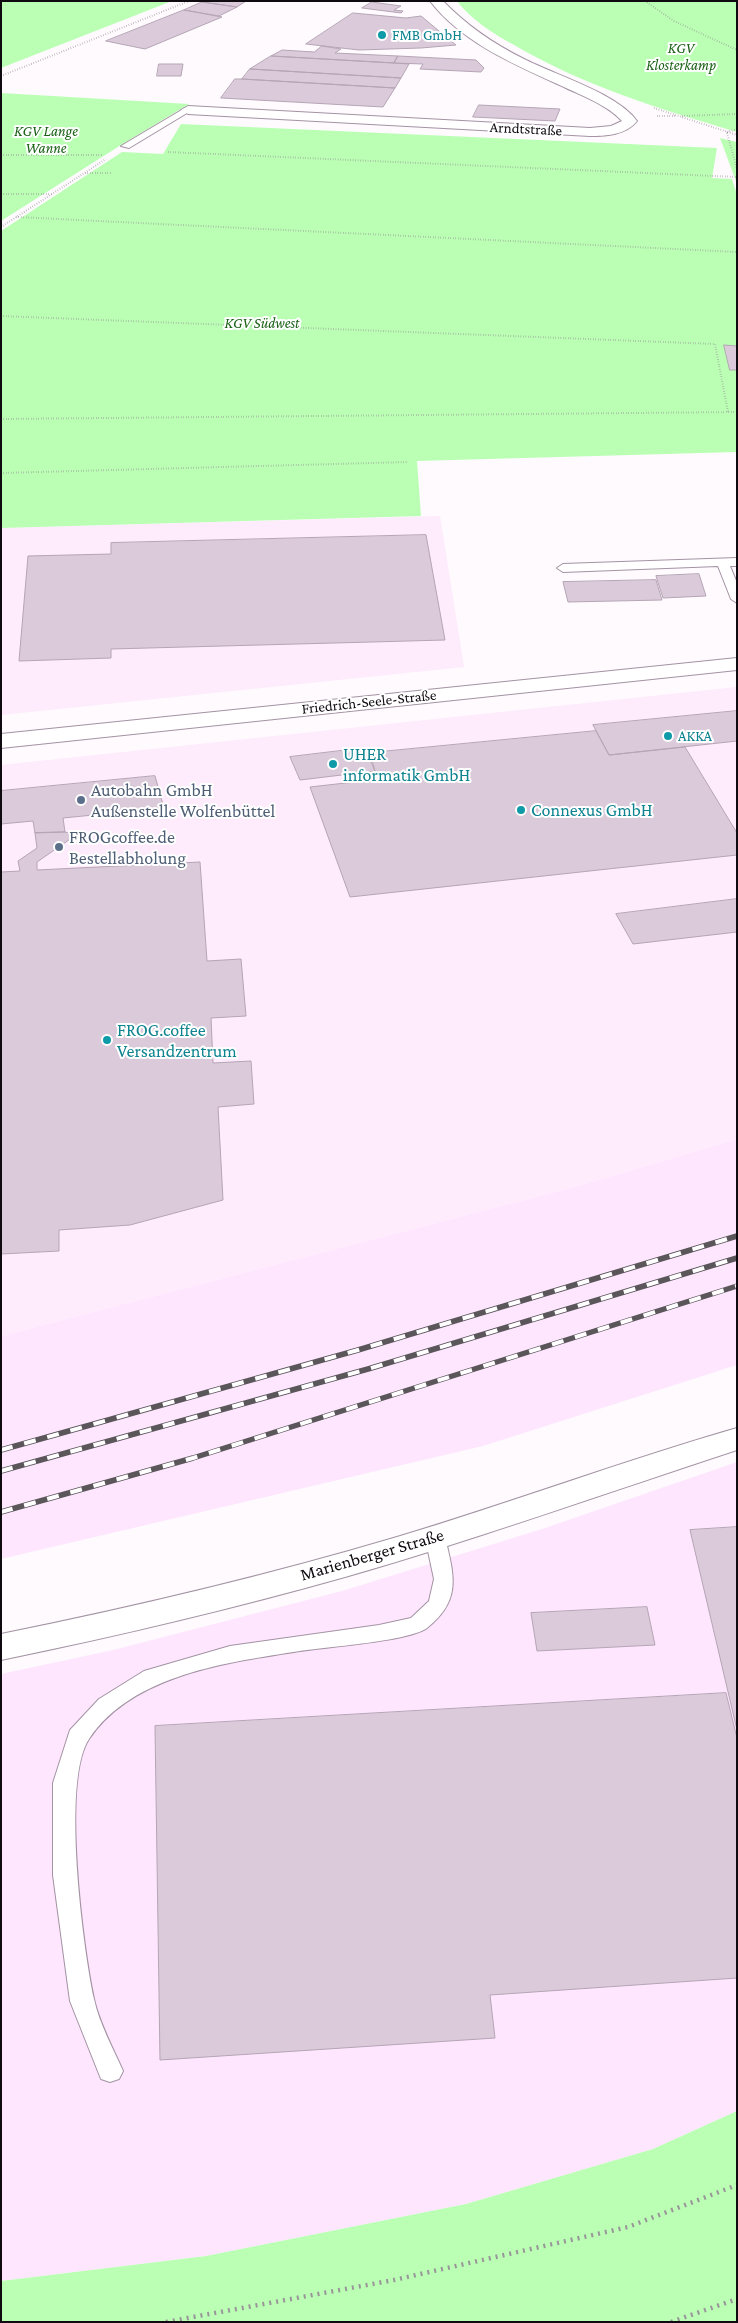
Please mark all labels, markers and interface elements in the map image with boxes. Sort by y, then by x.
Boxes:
place label: FMB GmbH [392,26,462,44]
marker: FMB GmbH [376,29,388,41]
park label: KGV Klosterkamp [646,39,716,74]
street label: Arndtstraße [489,118,563,140]
park label: KGV Lange Wanne [14,122,78,157]
park label: KGV Südwest [224,314,300,332]
street label: Friedrich-Seele-Straße [301,686,437,718]
place label: AKKA [678,727,712,745]
marker: AKKA [662,730,674,742]
place label: UHER informatik GmbH [343,743,470,786]
marker: UHER informatik GmbH [327,758,339,770]
place label: Autobahn GmbH Außenstelle Wolfenbüttel [91,779,275,822]
marker: Autobahn GmbH Außenstelle Wolfenbüttel [75,794,87,806]
place label: Connexus GmbH [531,799,653,821]
marker: Connexus GmbH [515,804,527,816]
place label: FROGcoffee.de Bestellabholung [69,826,186,869]
marker: FROGcoffee.de Bestellabholung [53,841,65,853]
place label: FROG.coffee Versandzentrum [117,1019,237,1062]
marker: FROG.coffee Versandzentrum [101,1034,113,1046]
street label: Marienberger Straße [298,1524,446,1586]

